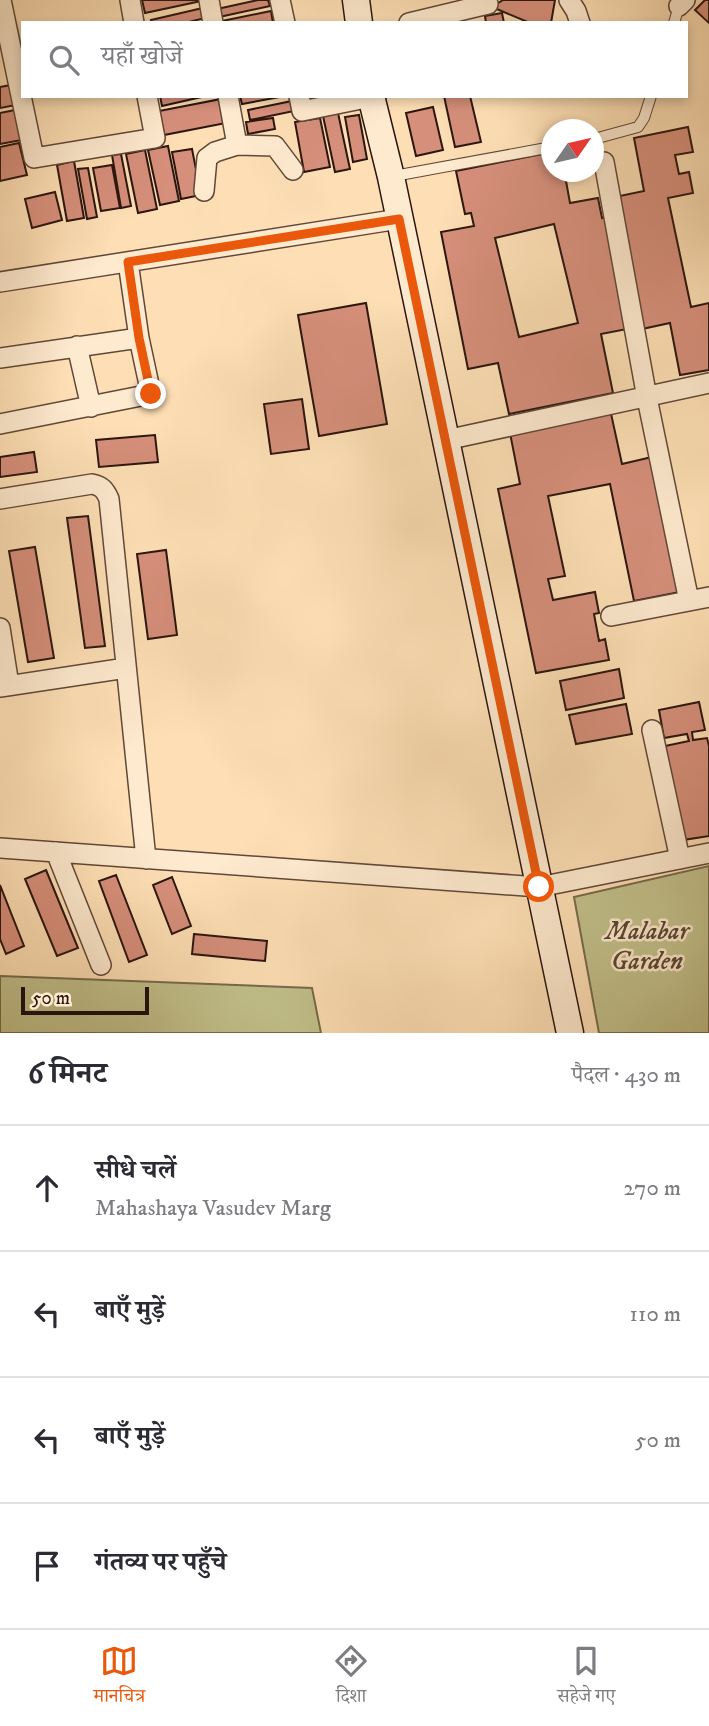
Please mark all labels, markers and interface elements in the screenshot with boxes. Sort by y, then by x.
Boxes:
search box [21,21,688,98]
text: यहाँ खोजें [101,40,183,73]
icon: search [45,41,83,79]
north arrow [541,119,604,182]
route end [135,378,166,409]
route start [523,871,554,902]
park label: Malabar Garden [603,915,691,978]
scale bar [21,984,149,1016]
text: 50 m [32,987,70,1010]
text: 6 मिनट [28,1056,107,1093]
text: पैदल · 430 m [572,1061,681,1090]
text: सीधे चलें [95,1154,176,1187]
icon: ahead [28,1169,66,1207]
text: 270 m [624,1174,681,1203]
text: Mahashaya Vasudev Marg [95,1194,331,1223]
text: बाएँ मुड़ें [95,1294,165,1327]
icon: left [28,1295,66,1333]
text: 110 m [630,1300,681,1329]
text: बाएँ मुड़ें [95,1420,165,1453]
icon: left [28,1421,66,1459]
text: 50 m [635,1426,681,1455]
text: गंतव्य पर पहुँचे [95,1546,226,1579]
icon: arrive [28,1547,66,1585]
tab: मानचित्र [94,1642,145,1714]
tab: दिशा [332,1642,370,1714]
tab: सहेजे गए [557,1642,615,1714]

